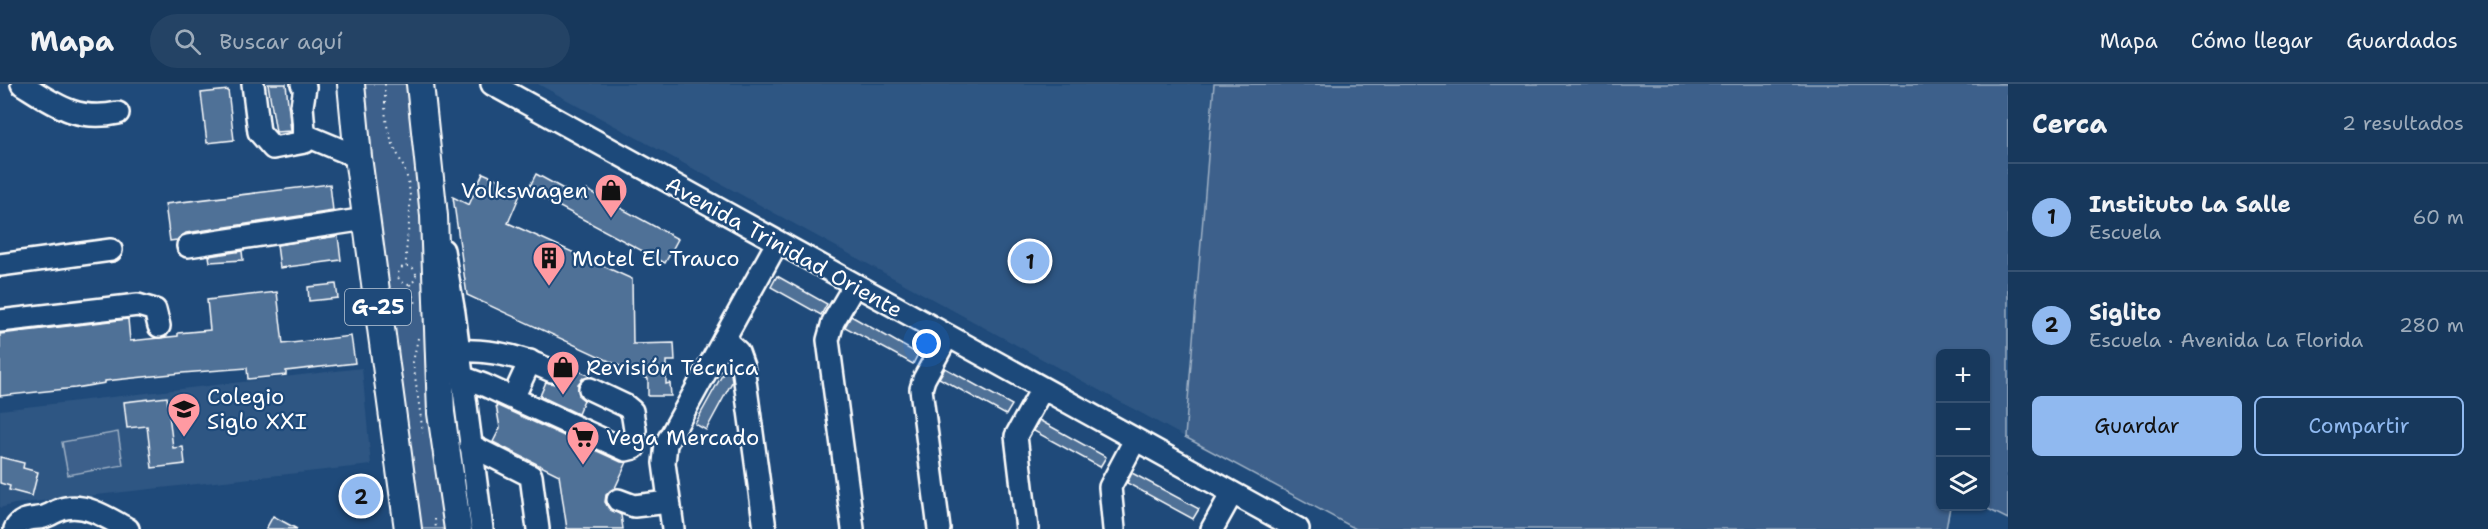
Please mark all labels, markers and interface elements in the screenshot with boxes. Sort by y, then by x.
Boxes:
search box [150,14,570,68]
text: Mapa [30,22,114,60]
icon: search [171,25,204,58]
text: Buscar aquí [219,27,342,56]
text: Mapa [2100,27,2158,55]
text: Cómo llegar [2191,27,2313,55]
text: Guardados [2346,27,2458,55]
text: Cerca [2032,106,2107,141]
text: 2 resultados [2342,110,2464,136]
street label: Avenida Trinidad Oriente [660,170,908,324]
shop icon: Volkswagen [593,172,629,219]
place label: Volkswagen [461,176,588,205]
text: Instituto La Salle [2089,190,2291,219]
text: 1 [2047,204,2056,230]
text: 60 m [2412,204,2464,230]
text: Escuela [2089,219,2161,245]
pin: 1 [1010,238,1050,284]
building icon: Motel El Trauco [531,240,567,287]
place label: Motel El Trauco [572,244,740,273]
road number: G-25 [345,289,411,325]
text: Siglito [2089,298,2161,327]
text: 2 [2045,312,2059,338]
text: 280 m [2399,312,2464,338]
text: Escuela · Avenida La Florida [2089,327,2363,353]
your location [912,329,941,358]
shop icon: Revisión Técnica [545,349,581,396]
map controls [1936,349,1990,511]
button: + [1936,349,1990,403]
place label: Revisión Técnica [586,353,759,382]
place label: Colegio Siglo XXI [207,382,307,436]
school or university icon: Colegio Siglo XXI [166,391,202,438]
button: Guardar [2032,396,2242,456]
button: Compartir [2254,396,2464,456]
button: − [1936,403,1990,457]
supermarket icon: Vega Mercado [565,419,601,466]
place label: Vega Mercado [606,423,759,452]
button: layers [1936,457,1990,511]
pin: 2 [342,474,380,518]

